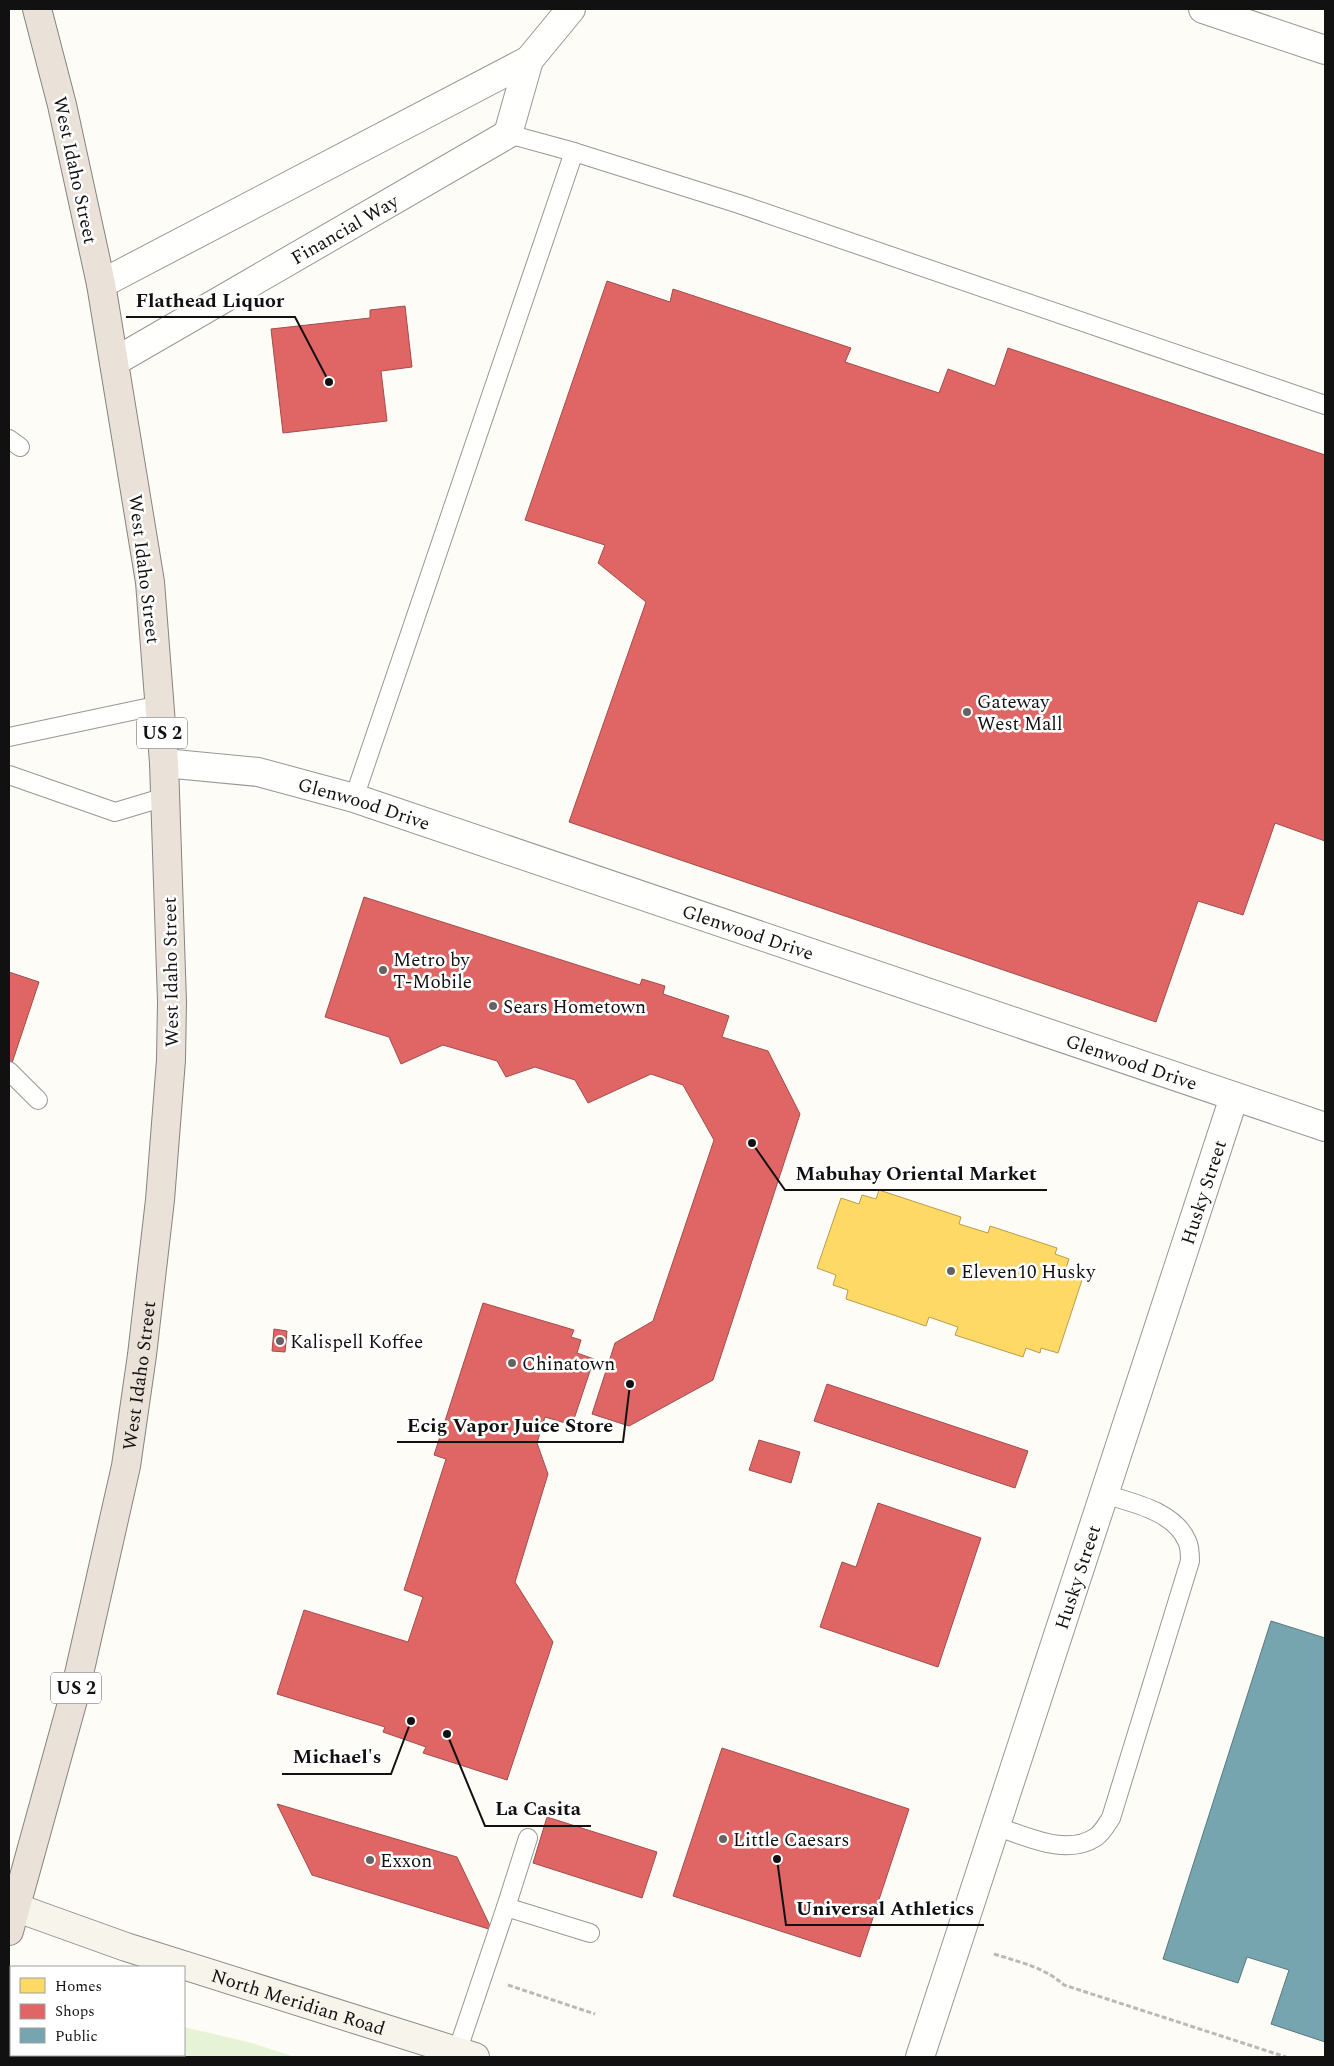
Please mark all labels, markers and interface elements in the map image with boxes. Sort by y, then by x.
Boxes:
street label: West Idaho Street [45,94,104,247]
street label: Financial Way [286,187,405,273]
callout: Flathead Liquor [126,282,295,317]
text: Flathead Liquor [136,286,285,316]
street label: West Idaho Street [120,493,167,646]
place label: Gateway West Mall [977,688,1063,739]
marker: Gateway West Mall [961,706,973,718]
road number: US 2 [137,718,187,748]
street label: Glenwood Drive [294,770,434,839]
street label: West Idaho Street [156,896,187,1047]
street label: Glenwood Drive [678,897,817,969]
place label: Metro by T-Mobile [393,946,472,997]
marker: Metro by T-Mobile [377,964,389,976]
place label: Sears Hometown [503,993,646,1022]
marker: Sears Hometown [487,1000,499,1012]
street label: Glenwood Drive [1062,1027,1201,1099]
street label: Husky Street [1174,1136,1235,1249]
callout: Mabuhay Oriental Market [785,1155,1047,1190]
text: Mabuhay Oriental Market [795,1159,1037,1189]
place label: Eleven10 Husky [961,1258,1096,1287]
marker: Eleven10 Husky [945,1265,957,1277]
street label: West Idaho Street [115,1299,164,1452]
place label: Kalispell Koffee [290,1328,423,1357]
marker: Kalispell Koffee [274,1335,286,1347]
place label: Chinatown [522,1350,615,1379]
marker: Chinatown [506,1357,518,1369]
callout: Ecig Vapor Juice Store [397,1407,623,1442]
text: Ecig Vapor Juice Store [407,1411,613,1441]
street label: Husky Street [1048,1521,1109,1634]
road number: US 2 [51,1672,101,1704]
callout: Michael's [282,1739,391,1774]
text: Michael's [293,1742,381,1772]
callout: La Casita [485,1791,591,1826]
text: La Casita [495,1794,582,1824]
place label: Little Caesars [733,1826,849,1855]
marker: Little Caesars [717,1833,729,1845]
place label: Exxon [380,1847,432,1876]
marker: Exxon [364,1854,376,1866]
callout: Universal Athletics [786,1890,984,1925]
text: Universal Athletics [796,1894,974,1924]
street label: North Meridian Road [207,1962,389,2044]
legend [10,1966,185,2056]
text: Homes [55,1975,102,1998]
text: Shops [55,2000,95,2023]
text: Public [55,2025,98,2048]

